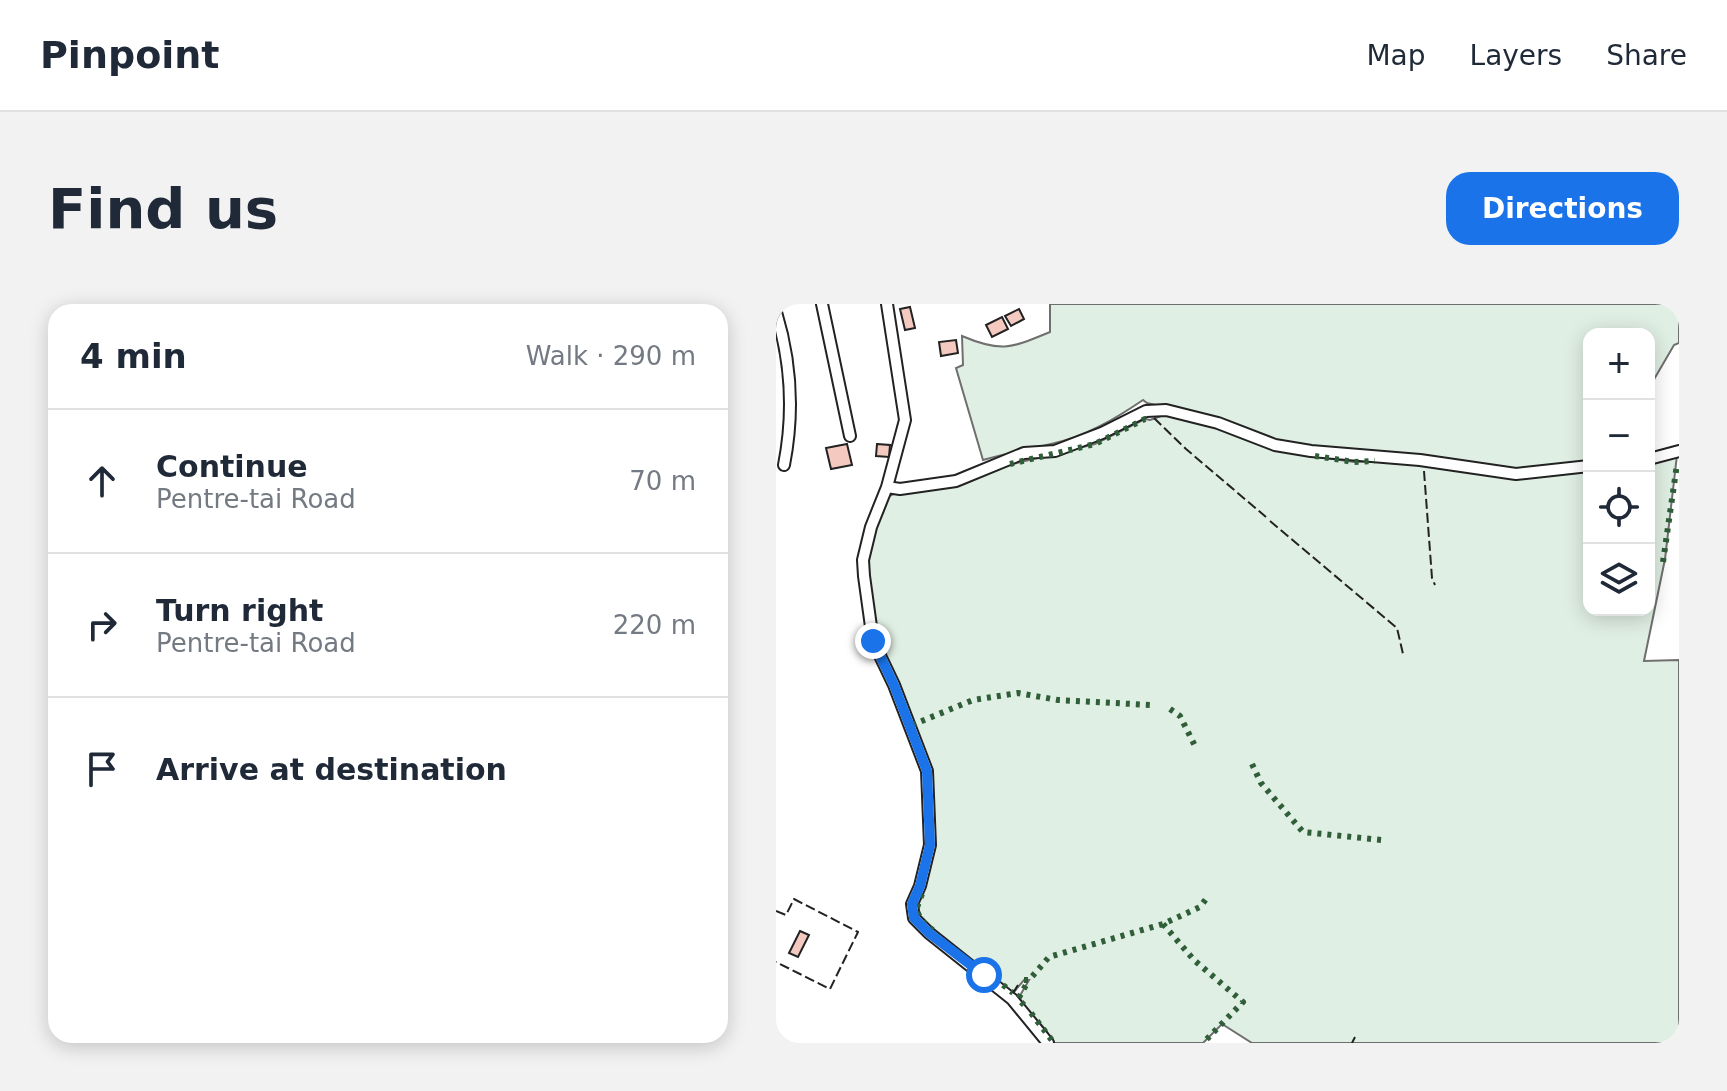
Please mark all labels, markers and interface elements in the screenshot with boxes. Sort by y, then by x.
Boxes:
text: Pinpoint [40,33,219,77]
text: Map [1366,39,1426,72]
text: Layers [1470,39,1562,72]
text: Share [1606,39,1687,72]
button: Directions [1446,172,1679,245]
text: Find us [48,176,278,241]
map controls [1583,328,1655,616]
button: + [1583,328,1655,400]
text: 4 min [80,336,187,376]
text: Walk · 290 m [526,341,696,371]
button: − [1583,400,1655,472]
text: Continue [156,449,308,484]
icon: ahead [80,459,124,503]
text: 70 m [629,466,696,496]
button: locate [1583,472,1655,544]
text: Pentre-tai Road [156,484,356,514]
button: layers [1583,544,1655,616]
text: Turn right [156,593,323,628]
icon: right [80,603,124,647]
text: 220 m [613,610,696,640]
route end [855,623,891,659]
text: Pentre-tai Road [156,628,356,658]
icon: arrive [80,747,124,791]
text: Arrive at destination [156,752,507,787]
route start [966,957,1002,993]

